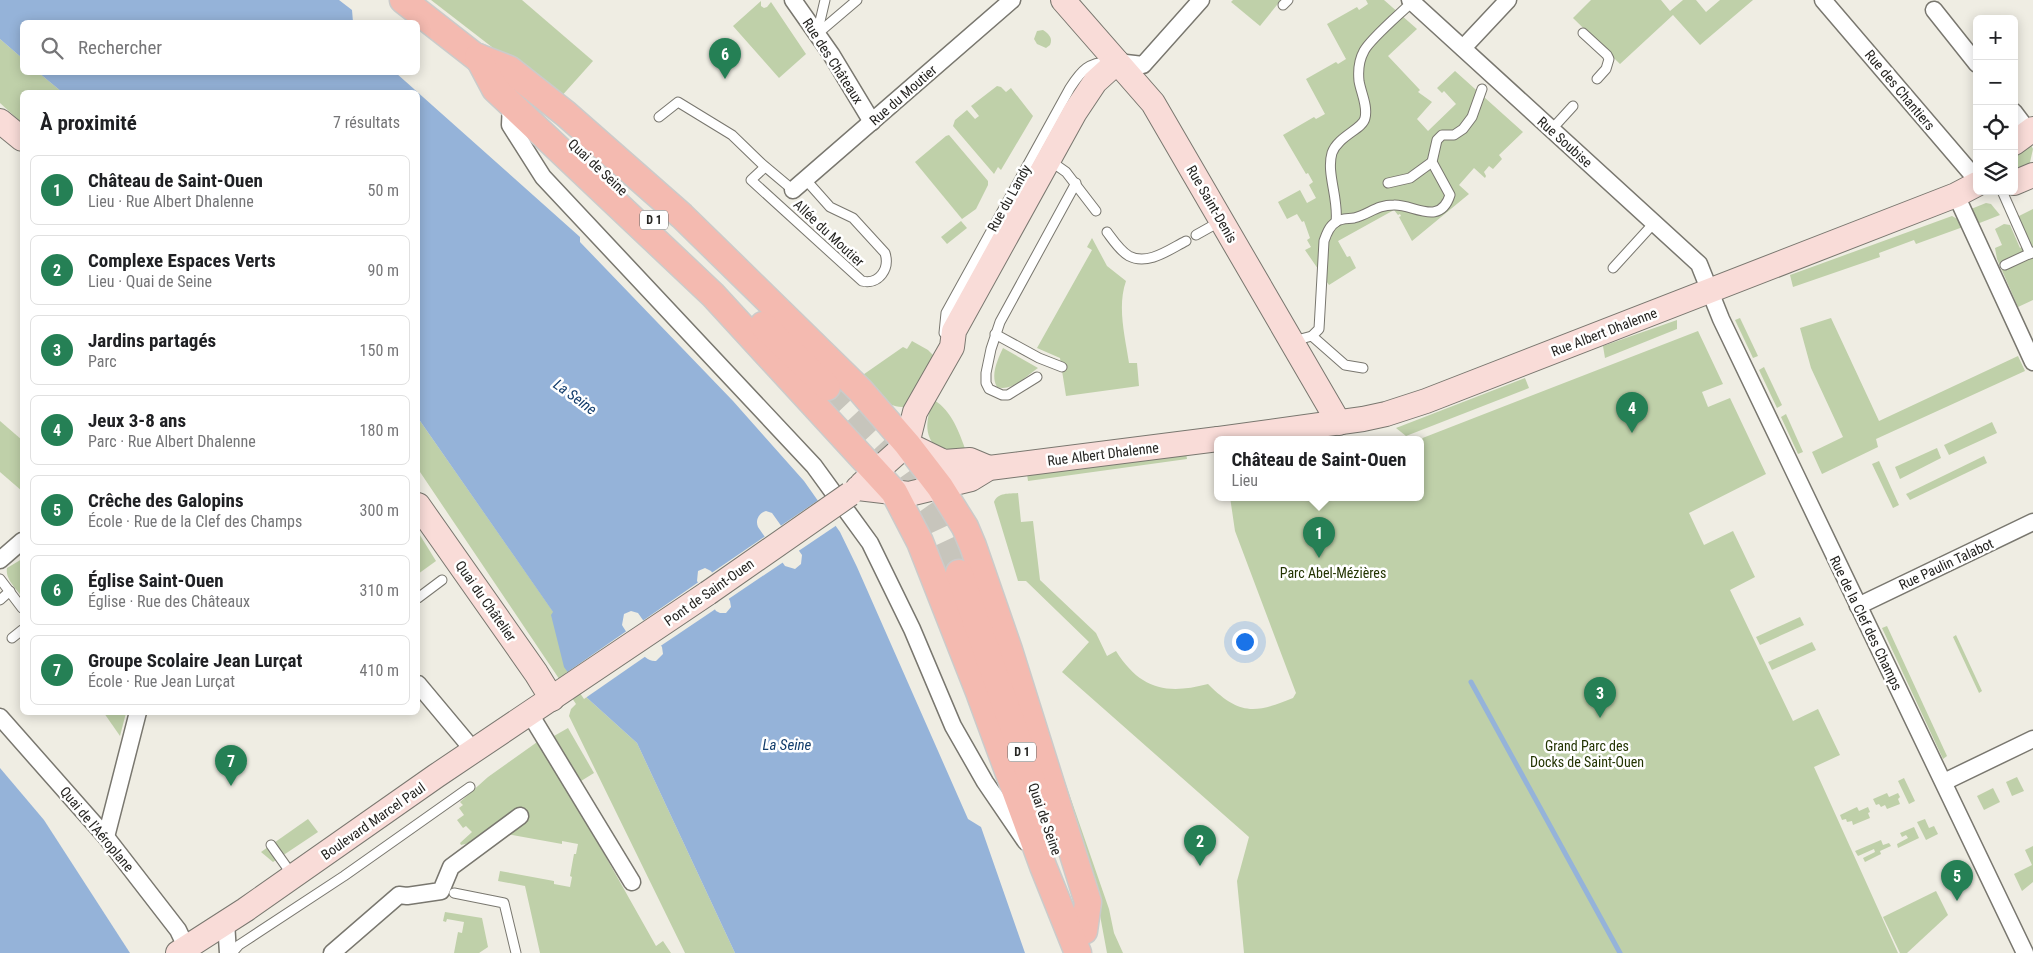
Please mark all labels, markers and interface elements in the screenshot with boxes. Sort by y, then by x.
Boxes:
street label: Rue des Châteaux [799,15,867,107]
map controls [1973,15,2018,195]
button: + [1973,15,2018,60]
search box [20,20,420,75]
icon: search [38,34,66,62]
text: Rechercher [78,36,162,59]
pin: 6 [709,38,741,79]
street label: Rue des Chantiers [1862,47,1938,133]
button: − [1973,60,2018,105]
street label: Rue du Moutier [866,62,940,128]
button: locate [1973,105,2018,150]
text: À proximité [40,111,137,135]
text: 7 résultats [333,113,400,132]
street label: Rue Soubise [1534,113,1596,171]
street label: Quai de Seine [565,135,631,199]
button: layers [1973,150,2018,195]
street label: Rue du Landy [984,162,1034,234]
street label: Rue Saint-Denis [1183,163,1241,245]
text: Château de Saint-Ouen [88,169,263,192]
text: 1 [53,181,61,200]
text: 50 m [367,181,399,200]
text: Lieu · Rue Albert Dhalenne [88,192,254,211]
street label: Allée du Moutier [791,196,867,270]
road number: D 1 [640,210,668,230]
text: Complexe Espaces Verts [88,249,276,272]
text: 2 [53,261,61,280]
text: 90 m [367,261,399,280]
text: Lieu · Quai de Seine [88,272,212,291]
street label: Rue Albert Dhalenne [1549,304,1660,360]
text: Jardins partagés [88,329,216,352]
text: 3 [53,341,61,360]
text: 150 m [360,341,399,360]
text: Parc [88,352,117,371]
water label: La Seine [550,375,600,419]
pin: 4 [1616,392,1648,433]
text: Jeux 3-8 ans [88,409,186,432]
text: 4 [53,421,61,440]
text: 180 m [360,421,399,440]
text: Parc · Rue Albert Dhalenne [88,432,256,451]
popup [1214,436,1424,501]
street label: Rue Albert Dhalenne [1046,439,1160,469]
text: Château de Saint-Ouen [1232,448,1406,471]
text: Lieu [1232,471,1258,490]
text: Crêche des Galopins [88,489,244,512]
text: 5 [53,501,61,520]
text: 300 m [360,501,399,520]
text: École · Rue de la Clef des Champs [88,512,302,531]
pin: 1 [1303,517,1335,558]
street label: Rue Paulin Talabot [1896,535,1996,593]
street label: Rue de la Clef des Champs [1826,553,1906,693]
street label: Pont de Saint-Ouen [661,555,757,629]
street label: Quai du Châtelier [452,558,520,644]
park label: Parc Abel-Mézières [1280,565,1386,581]
text: Église Saint-Ouen [88,569,224,592]
text: 6 [53,581,61,600]
text: 310 m [360,581,399,600]
text: Église · Rue des Châteaux [88,592,250,611]
your location [1232,629,1258,655]
text: Groupe Scolaire Jean Lurçat [88,649,302,672]
text: 7 [53,661,61,680]
text: 410 m [360,661,399,680]
text: École · Rue Jean Lurçat [88,672,235,691]
pin: 3 [1584,677,1616,718]
water label: La Seine [763,736,812,754]
park label: Grand Parc des Docks de Saint-Ouen [1530,738,1644,770]
road number: D 1 [1008,742,1036,762]
pin: 7 [215,745,247,786]
street label: Boulevard Marcel Paul [318,779,428,863]
street label: Quai de Seine [1025,781,1065,858]
street label: Quai de l'Aéroplane [57,783,137,875]
pin: 2 [1184,825,1216,866]
pin: 5 [1941,860,1973,901]

